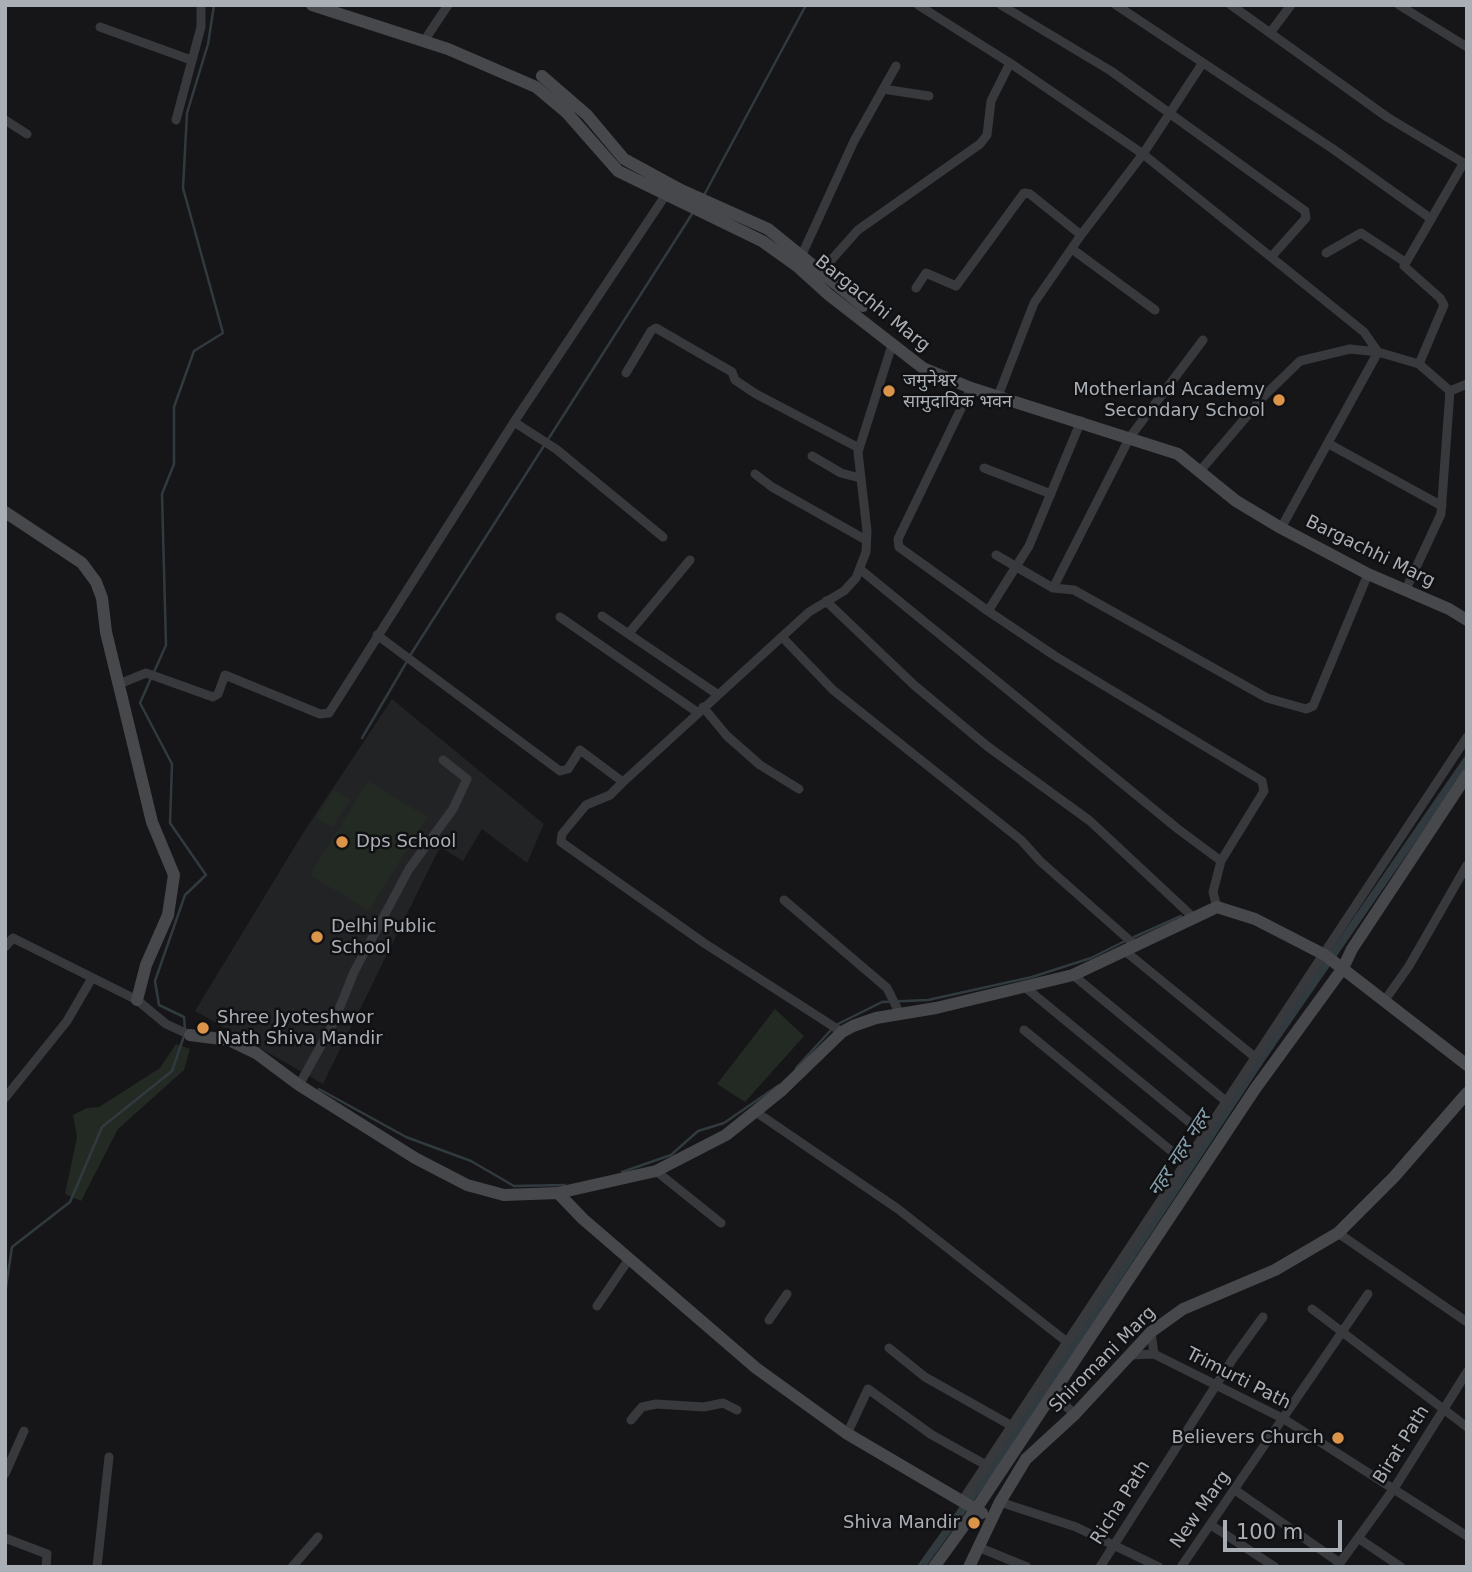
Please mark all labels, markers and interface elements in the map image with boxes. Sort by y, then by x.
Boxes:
street label: Bargachhi Marg [810,251,934,357]
place label: जमुनेश्वर सामुदायिक भवन [903,370,1012,412]
place label: Motherland Academy Secondary School [1073,379,1265,422]
marker: जमुनेश्वर सामुदायिक भवन [881,383,897,399]
marker: Motherland Academy Secondary School [1271,392,1287,408]
street label: Bargachhi Marg [1302,511,1438,593]
place label: Dps School [356,831,456,853]
marker: Dps School [334,834,350,850]
place label: Delhi Public School [331,916,436,958]
marker: Delhi Public School [309,929,325,945]
place label: Shree Jyoteshwor Nath Shiva Mandir [217,1007,383,1050]
marker: Shree Jyoteshwor Nath Shiva Mandir [195,1020,211,1036]
water label: नहर नहर नहर [1144,1107,1216,1201]
street label: Shiromani Marg [1045,1302,1161,1418]
street label: Trimurti Path [1182,1343,1294,1415]
street label: Birat Path [1369,1402,1435,1488]
place label: Believers Church [1172,1427,1324,1449]
marker: Believers Church [1330,1430,1346,1446]
street label: Richa Path [1087,1457,1155,1549]
street label: New Marg [1166,1467,1236,1553]
scale bar [1227,1506,1346,1550]
place label: Shiva Mandir [843,1512,960,1534]
marker: Shiva Mandir [966,1515,982,1531]
text: 100 m [1236,1520,1303,1544]

